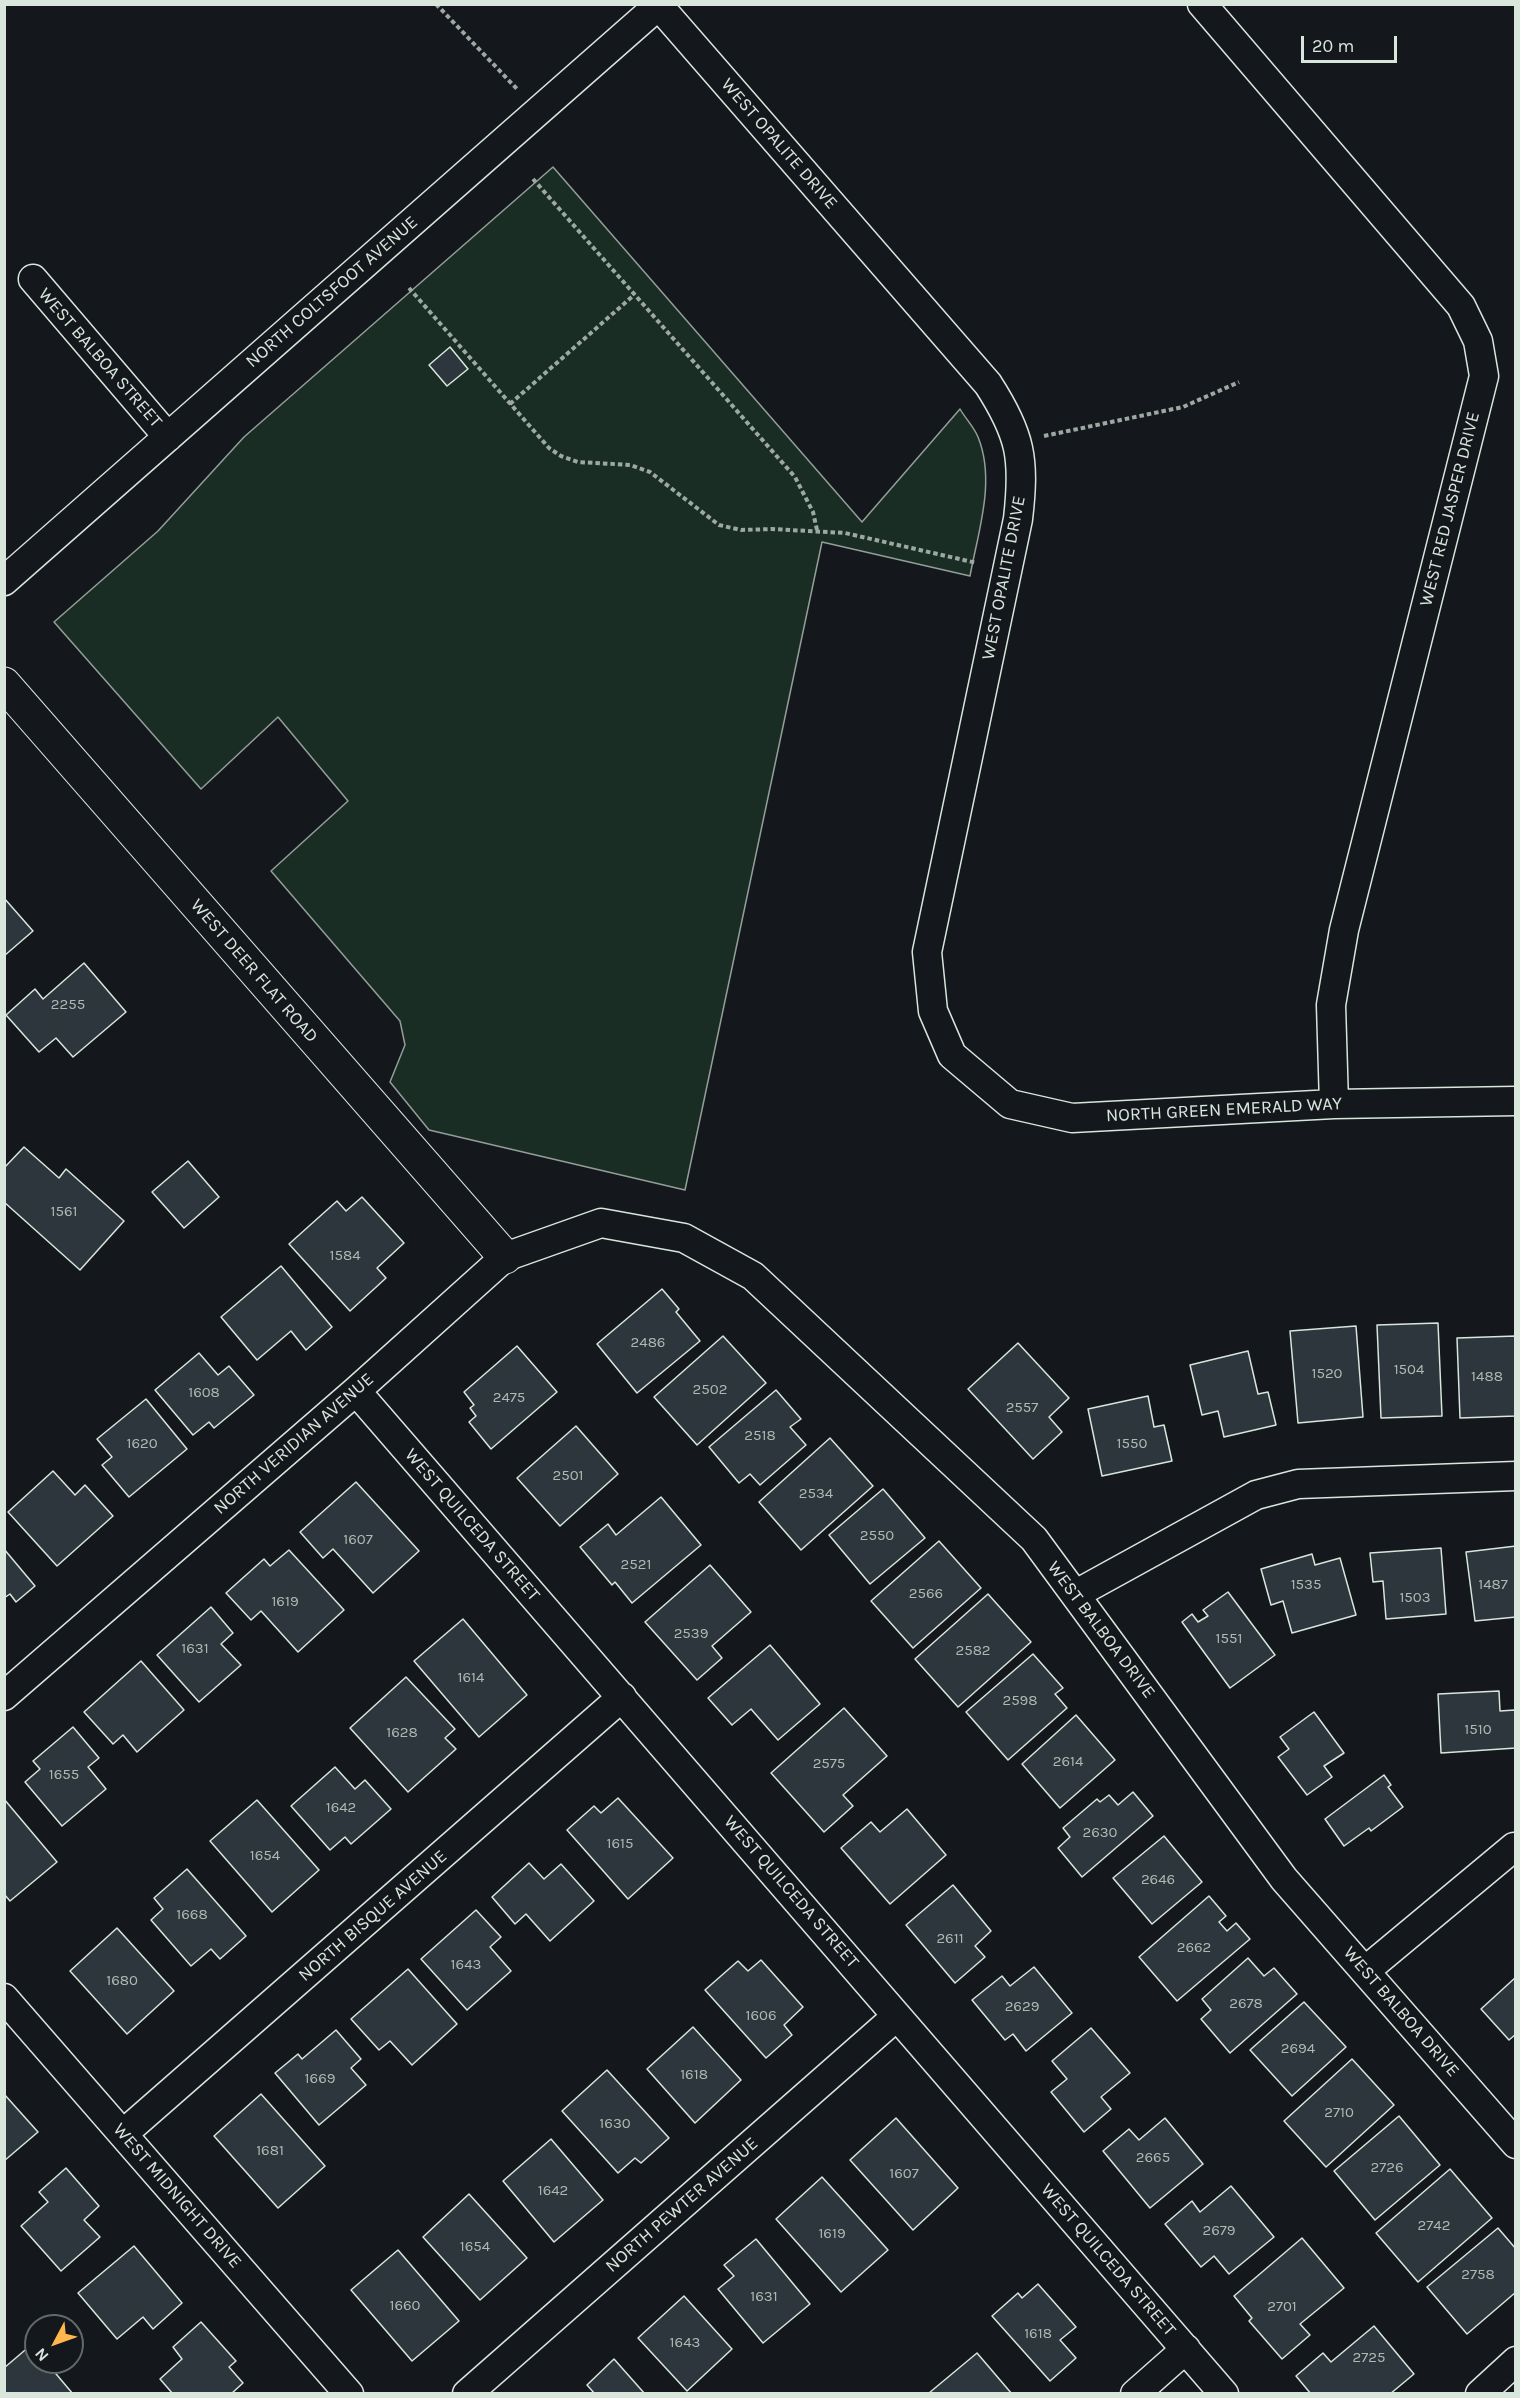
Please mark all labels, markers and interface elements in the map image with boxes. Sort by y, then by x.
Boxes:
scale bar [1304,24,1400,62]
text: 20 m [1312,35,1354,57]
street label: WEST OPALITE DRIVE [716,74,842,214]
street label: NORTH COLTSFOOT AVENUE [242,211,422,373]
street label: WEST BALBOA STREET [33,284,167,432]
street label: WEST RED JASPER DRIVE [1415,409,1485,609]
street label: WEST OPALITE DRIVE [978,494,1030,662]
street label: WEST DEER FLAT ROAD [186,895,322,1047]
house number: 2255 [51,996,85,1014]
street label: NORTH GREEN EMERALD WAY [1105,1093,1343,1127]
house number: 1561 [51,1203,77,1221]
house number: 1584 [329,1247,361,1265]
house number: 2486 [631,1334,665,1352]
house number: 1504 [1394,1361,1424,1379]
house number: 1520 [1311,1365,1343,1383]
house number: 1488 [1471,1368,1503,1386]
street label: NORTH VERIDIAN AVENUE [210,1369,378,1519]
house number: 2502 [693,1381,727,1399]
house number: 1608 [188,1384,220,1402]
house number: 2475 [493,1389,525,1407]
house number: 2557 [1006,1399,1038,1417]
house number: 2518 [744,1427,776,1445]
house number: 1620 [126,1435,158,1453]
house number: 1550 [1117,1435,1147,1453]
street label: WEST QUILCEDA STREET [400,1444,544,1606]
house number: 2501 [552,1467,584,1485]
house number: 2534 [799,1485,833,1503]
house number: 2550 [860,1527,894,1545]
house number: 1607 [343,1531,373,1549]
house number: 2521 [621,1556,651,1574]
street label: WEST BALBOA DRIVE [1042,1557,1160,1703]
house number: 1535 [1291,1576,1321,1594]
house number: 1487 [1478,1576,1508,1594]
house number: 2566 [909,1585,943,1603]
house number: 1503 [1399,1589,1431,1607]
house number: 1619 [271,1593,299,1611]
house number: 2539 [674,1625,708,1643]
house number: 1551 [1216,1630,1242,1648]
house number: 1631 [181,1640,209,1658]
house number: 2582 [955,1642,991,1660]
house number: 1614 [458,1669,484,1687]
house number: 2598 [1002,1692,1038,1710]
house number: 1510 [1464,1721,1492,1739]
house number: 1628 [386,1724,418,1742]
house number: 2614 [1053,1753,1083,1771]
house number: 2575 [813,1755,845,1773]
house number: 1655 [49,1766,79,1784]
house number: 1642 [326,1799,356,1817]
street label: WEST QUILCEDA STREET [719,1811,863,1973]
house number: 2630 [1082,1824,1118,1842]
house number: 1615 [607,1835,633,1853]
street label: NORTH BISQUE AVENUE [294,1846,452,1986]
house number: 1654 [250,1847,280,1865]
house number: 2646 [1141,1871,1175,1889]
house number: 1668 [176,1906,208,1924]
house number: 2611 [936,1930,964,1948]
house number: 2662 [1177,1939,1211,1957]
street label: WEST BALBOA DRIVE [1338,1942,1464,2082]
house number: 1643 [451,1956,481,1974]
house number: 1680 [106,1972,138,1990]
house number: 2678 [1229,1995,1263,2013]
house number: 2629 [1005,1998,1039,2016]
house number: 1606 [745,2007,777,2025]
house number: 2694 [1281,2040,1315,2058]
house number: 1618 [680,2066,708,2084]
house number: 1669 [305,2070,335,2088]
house number: 2710 [1324,2104,1354,2122]
house number: 1630 [599,2115,631,2133]
street label: WEST MIDNIGHT DRIVE [108,2119,246,2273]
street label: NORTH PEWTER AVENUE [601,2133,763,2277]
house number: 1681 [256,2142,284,2160]
house number: 2665 [1136,2149,1170,2167]
house number: 2726 [1370,2159,1404,2177]
house number: 1607 [889,2165,919,2183]
street label: WEST QUILCEDA STREET [1036,2179,1180,2341]
house number: 1642 [538,2182,568,2200]
house number: 2742 [1418,2217,1450,2235]
house number: 2679 [1202,2222,1236,2240]
house number: 1619 [818,2225,846,2243]
house number: 1654 [460,2238,490,2256]
house number: 2758 [1461,2266,1495,2284]
house number: 1631 [750,2288,778,2306]
house number: 1660 [389,2297,421,2315]
house number: 2701 [1267,2298,1297,2316]
north arrow [24,2314,84,2374]
house number: 1618 [1024,2325,1052,2343]
house number: 1643 [670,2334,700,2352]
text: N [31,2344,52,2365]
house number: 2725 [1353,2349,1385,2367]

